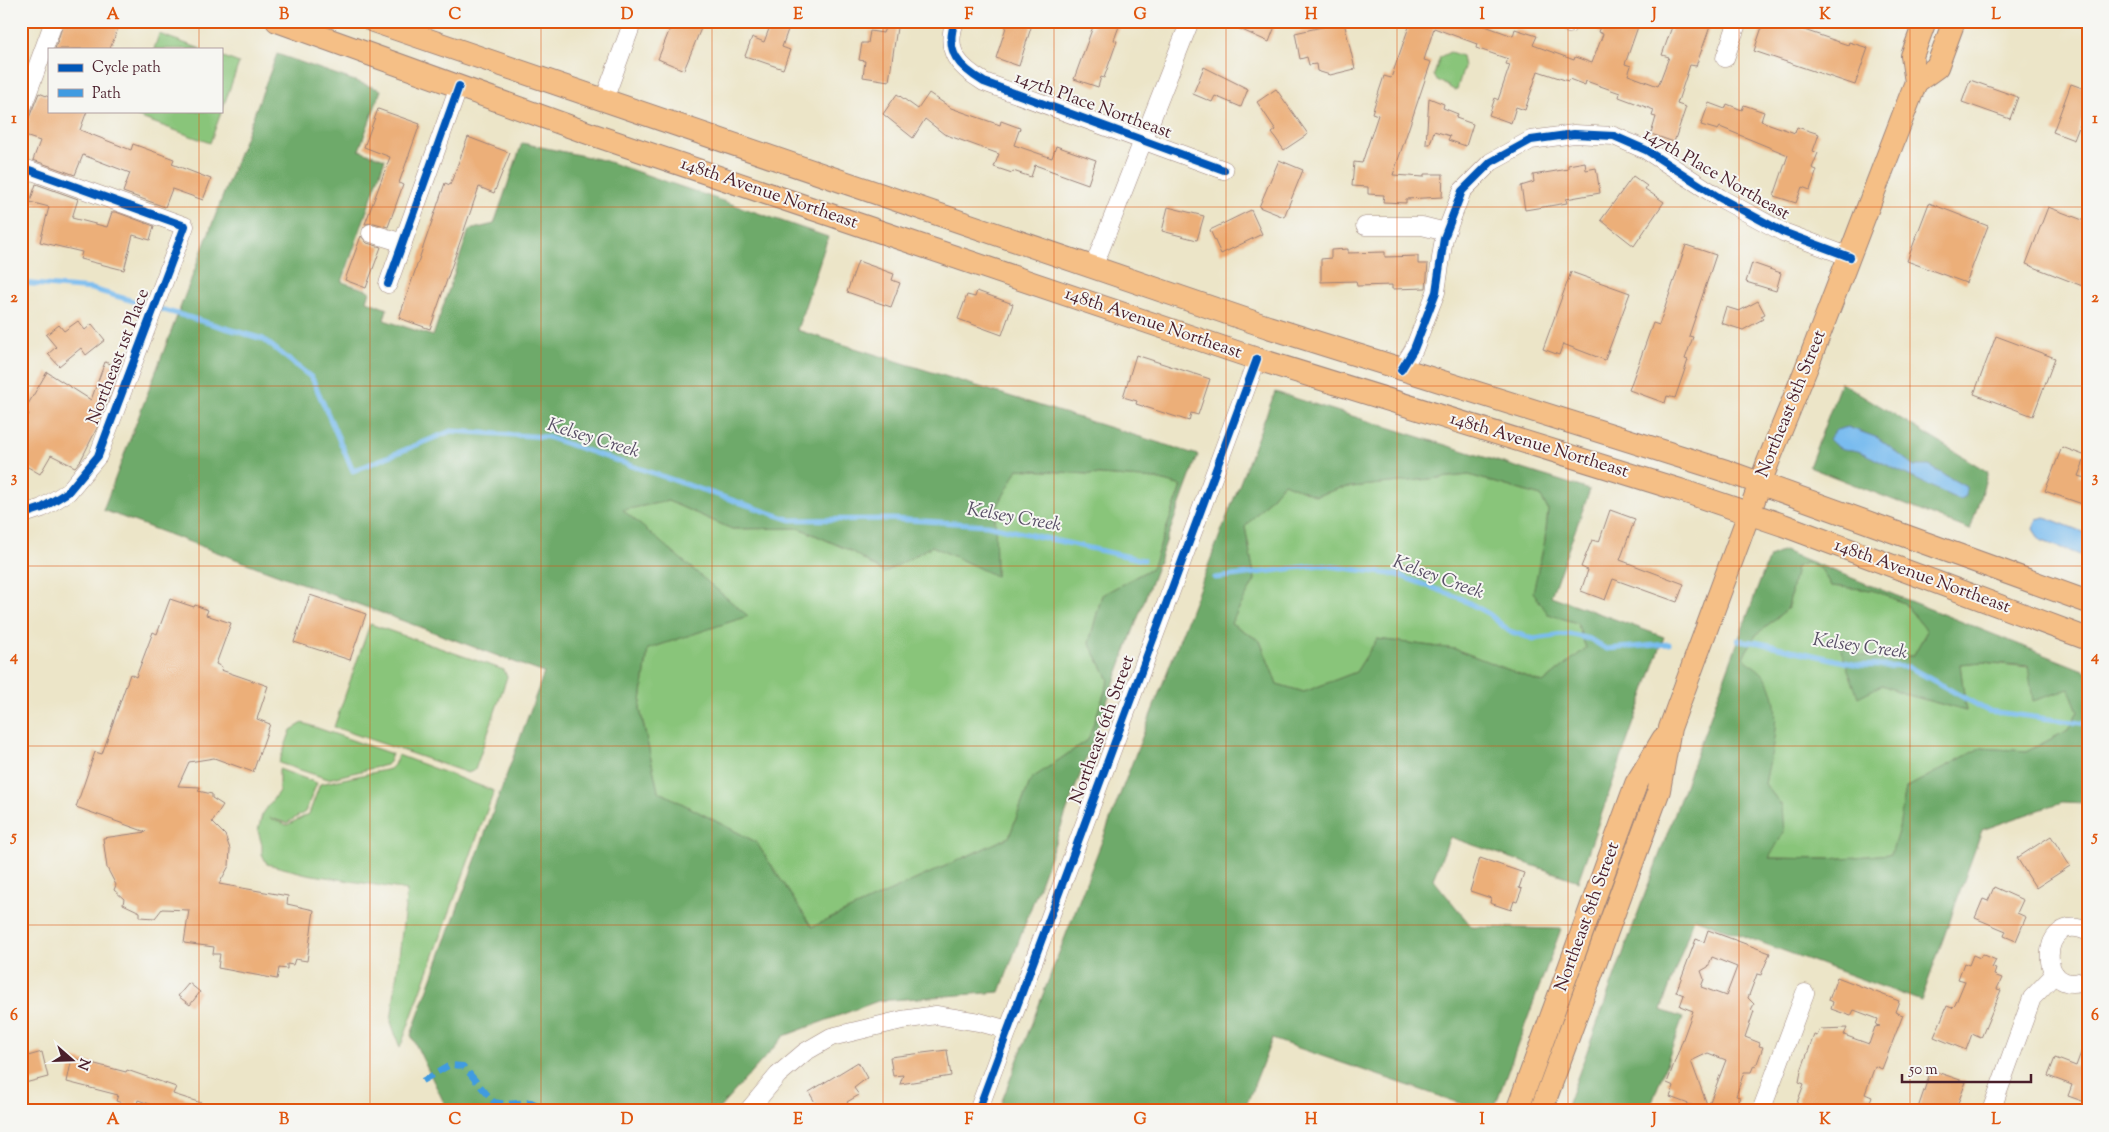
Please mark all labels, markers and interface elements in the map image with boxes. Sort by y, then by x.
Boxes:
text: A [107,4,120,27]
text: B [279,4,289,27]
text: C [449,4,462,27]
text: D [621,4,634,27]
text: E [793,4,803,27]
text: F [965,4,974,27]
text: G [1133,4,1147,27]
text: H [1305,4,1318,27]
text: I [1479,4,1485,27]
text: J [1650,4,1657,27]
text: K [1819,4,1831,27]
text: L [1991,4,2001,27]
legend [48,48,222,112]
text: Cycle path [92,58,161,79]
street label: 147th Place Northeast [1011,65,1175,147]
text: Path [92,84,121,105]
text: 1 [11,108,17,131]
text: 1 [2092,108,2098,131]
street label: 147th Place Northeast [1638,122,1794,228]
street label: 148th Avenue Northeast [677,151,861,237]
street label: 148th Avenue Northeast [1061,281,1245,367]
street label: Northeast 1st Place [81,285,157,429]
text: 2 [10,287,18,310]
text: 2 [2091,287,2099,310]
street label: Northeast 8th Street [1751,326,1833,482]
street label: 148th Avenue Northeast [1446,406,1632,486]
water label: Kelsey Creek [543,412,643,466]
text: 3 [11,467,18,490]
text: 3 [2092,467,2099,490]
water label: Kelsey Creek [965,496,1064,540]
street label: 148th Avenue Northeast [1830,533,2014,621]
water label: Kelsey Creek [1389,549,1488,607]
water label: Kelsey Creek [1811,627,1909,667]
text: 4 [9,646,18,669]
text: 4 [2090,646,2099,669]
street label: Northeast 6th Street [1064,652,1142,808]
text: 5 [9,826,17,849]
text: 5 [2090,826,2098,849]
street label: Northeast 8th Street [1549,839,1627,995]
text: 6 [10,1005,18,1028]
text: 6 [2091,1005,2099,1028]
north arrow [48,1034,98,1084]
scale bar [1902,1052,2030,1084]
text: N [71,1055,94,1072]
text: 50 m [1908,1060,1938,1081]
text: A [107,1109,120,1132]
text: B [279,1109,289,1132]
text: C [449,1109,462,1132]
text: D [621,1109,634,1132]
text: E [793,1109,803,1132]
text: F [965,1109,974,1132]
text: G [1133,1109,1147,1132]
text: H [1305,1109,1318,1132]
text: I [1479,1109,1485,1132]
text: J [1650,1109,1657,1132]
text: K [1819,1109,1831,1132]
text: L [1991,1109,2001,1132]

